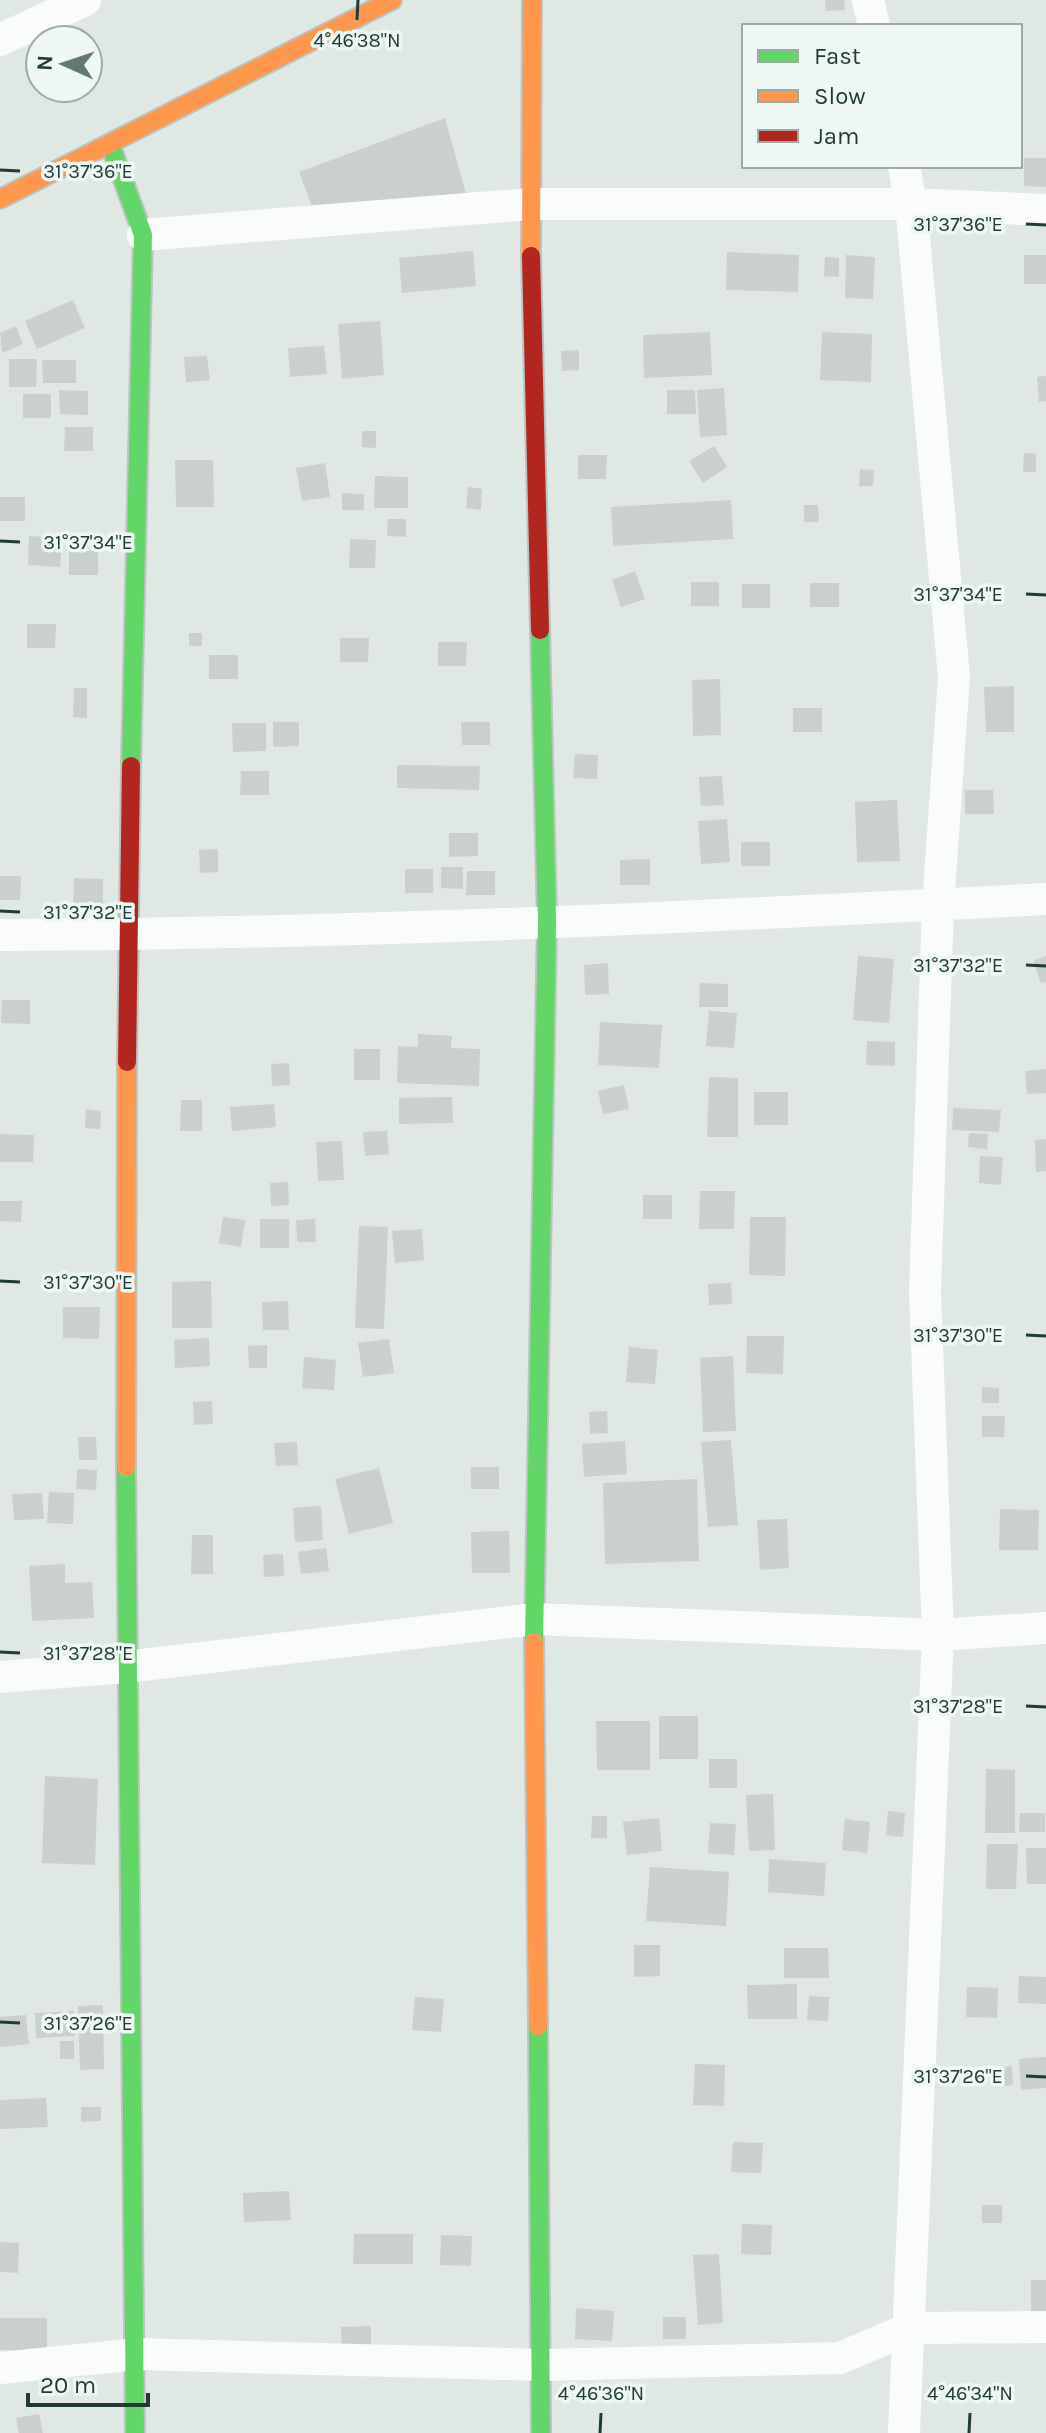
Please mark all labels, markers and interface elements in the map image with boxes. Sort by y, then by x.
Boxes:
north arrow [24,24,104,104]
legend [742,24,1022,168]
text: 4°46'38"N [313,29,401,52]
text: Fast [814,42,861,70]
text: N [32,54,58,72]
text: Slow [814,82,866,110]
text: Jam [814,122,859,150]
text: 31°37'36"E [43,160,133,183]
text: 31°37'36"E [913,213,1003,236]
text: 31°37'34"E [43,531,133,554]
text: 31°37'34"E [913,583,1003,606]
text: 31°37'32"E [43,901,133,924]
text: 31°37'32"E [913,954,1003,977]
text: 31°37'30"E [43,1271,133,1294]
text: 31°37'30"E [913,1324,1003,1347]
text: 31°37'28"E [43,1642,133,1665]
text: 31°37'28"E [913,1695,1003,1718]
text: 31°37'26"E [43,2012,133,2035]
text: 31°37'26"E [913,2065,1003,2088]
scale bar [28,2357,148,2407]
text: 20 m [40,2371,96,2399]
text: 4°46'36"N [558,2382,644,2405]
text: 4°46'34"N [927,2382,1013,2405]

